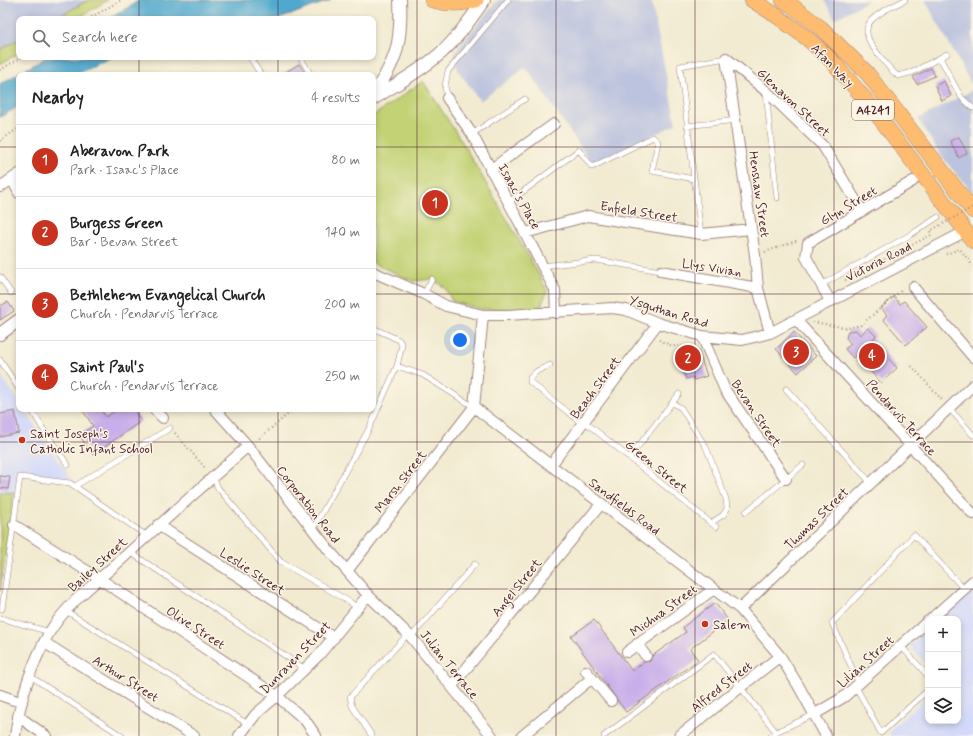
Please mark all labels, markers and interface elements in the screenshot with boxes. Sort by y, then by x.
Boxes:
search box [16,16,376,60]
icon: search [30,27,52,49]
text: Search here [62,28,138,48]
street label: Afan Way [807,40,857,92]
street label: Glenavon Street [753,65,833,141]
text: Nearby [32,87,84,109]
text: 4 results [311,90,360,107]
road number: A4241 [852,100,894,120]
text: Aberavon Park [70,142,169,162]
street label: Henshaw Street [744,150,773,239]
text: 1 [42,152,48,169]
text: 80 m [331,152,360,169]
street label: Isaac's Place [494,161,544,233]
text: Park · Isaac's Place [70,162,179,179]
street label: Glyn Street [817,183,880,230]
pin: 1 [422,188,448,218]
street label: Enfield Street [599,198,679,227]
text: Burgess Green [70,214,163,234]
text: 2 [42,224,48,241]
text: 140 m [325,224,360,241]
text: Bar · Bevan Street [70,234,178,251]
street label: Victoria Road [843,238,915,286]
street label: Llys Vivian [681,255,743,282]
text: Bethlehem Evangelical Church [70,286,266,306]
street label: Ysguthan Road [627,292,710,333]
text: 3 [42,296,48,313]
text: 200 m [325,296,360,313]
text: Church · Pendarvis Terrace [70,306,218,323]
your location [450,330,470,350]
pin: 3 [783,337,809,367]
pin: 4 [859,341,885,371]
pin: 2 [675,343,701,373]
street label: Beach Street [567,353,626,423]
text: Saint Paul's [70,358,144,378]
text: 4 [41,368,49,385]
text: 250 m [325,368,360,385]
street label: Pendarvis Terrace [862,376,940,460]
street label: Bevan Street [727,377,785,451]
text: Church · Pendarvis Terrace [70,378,218,395]
place label: Saint Joseph's Catholic Infant School [30,426,153,458]
marker: Saint Joseph's Catholic Infant School [17,435,27,445]
street label: Green Street [621,437,691,498]
street label: Marsh Street [371,447,431,517]
street label: Corporation Road [272,462,344,547]
street label: Sandfields Road [585,475,663,540]
street label: Thomas Street [781,484,853,554]
street label: Bailey Street [65,534,131,596]
street label: Leslie Street [216,545,289,600]
street label: Angel Street [488,555,548,622]
street label: Michna Street [627,581,701,641]
street label: Olive Street [162,603,228,654]
map controls [925,616,961,724]
button: + [925,616,961,652]
place label: Salem [713,617,750,634]
street label: Dunraven Street [257,618,335,698]
marker: Salem [700,619,710,629]
street label: Julian Terrace [416,627,482,703]
street label: Lilian Street [834,632,898,692]
street label: Arthur Street [89,652,162,706]
button: − [925,652,961,688]
street label: Alfred Street [688,658,756,717]
button: layers [925,688,961,724]

